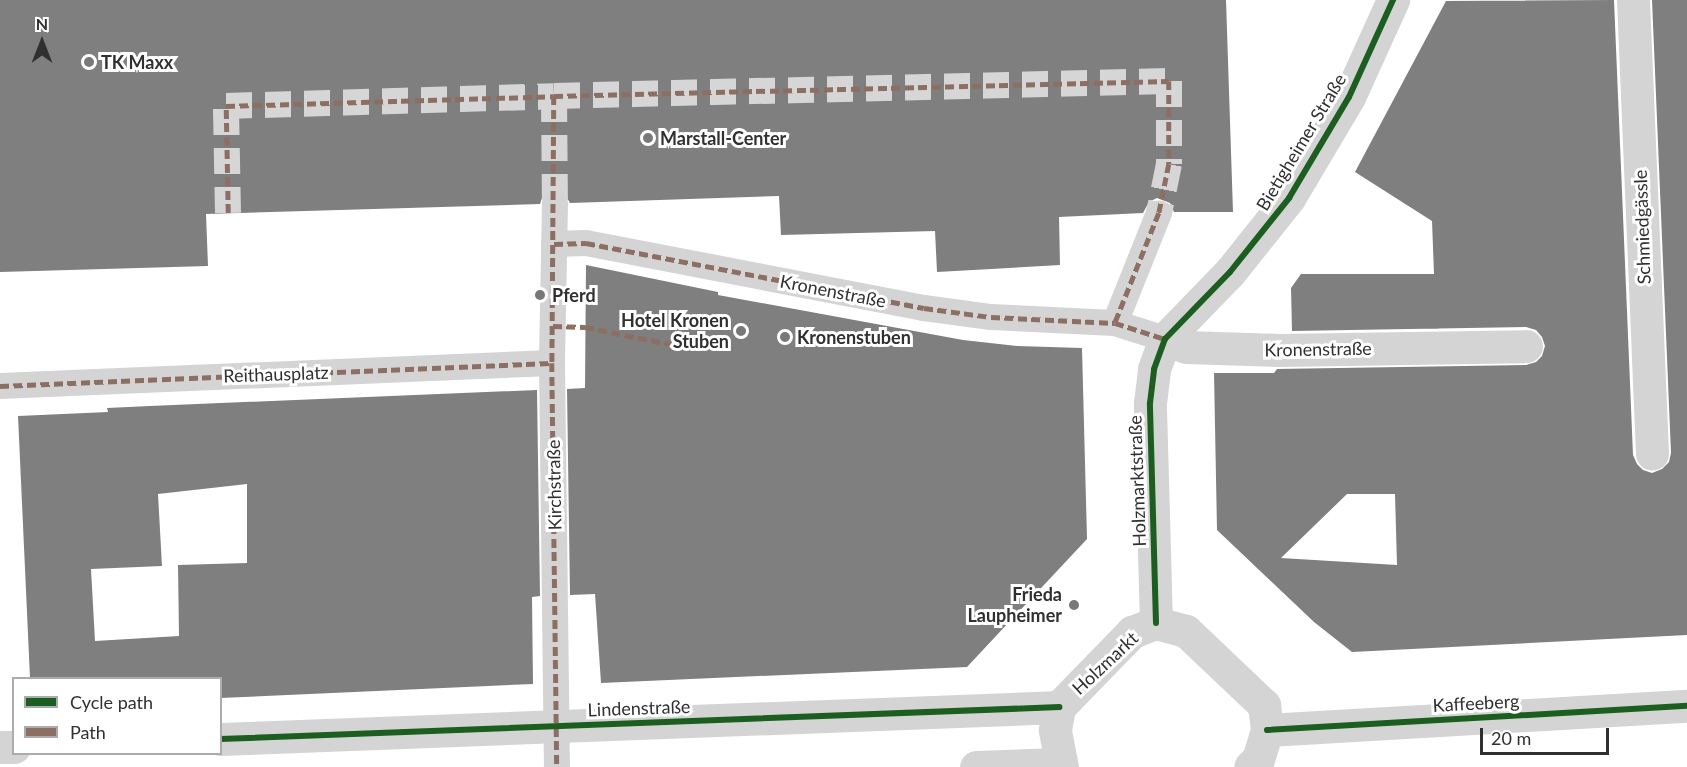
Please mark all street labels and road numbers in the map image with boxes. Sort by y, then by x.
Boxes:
street label: Bietigheimer Straße [1252,70,1350,214]
street label: Schmiedgässle [1629,169,1655,285]
street label: Kronenstraße [778,270,888,312]
street label: Kronenstraße [1264,337,1372,361]
street label: Reithausplatz [223,361,329,387]
street label: Holzmarktstraße [1124,415,1150,547]
street label: Kirchstraße [542,440,566,530]
street label: Holzmarkt [1068,627,1142,699]
street label: Kaffeeberg [1432,690,1520,716]
street label: Lindenstraße [587,695,691,721]

